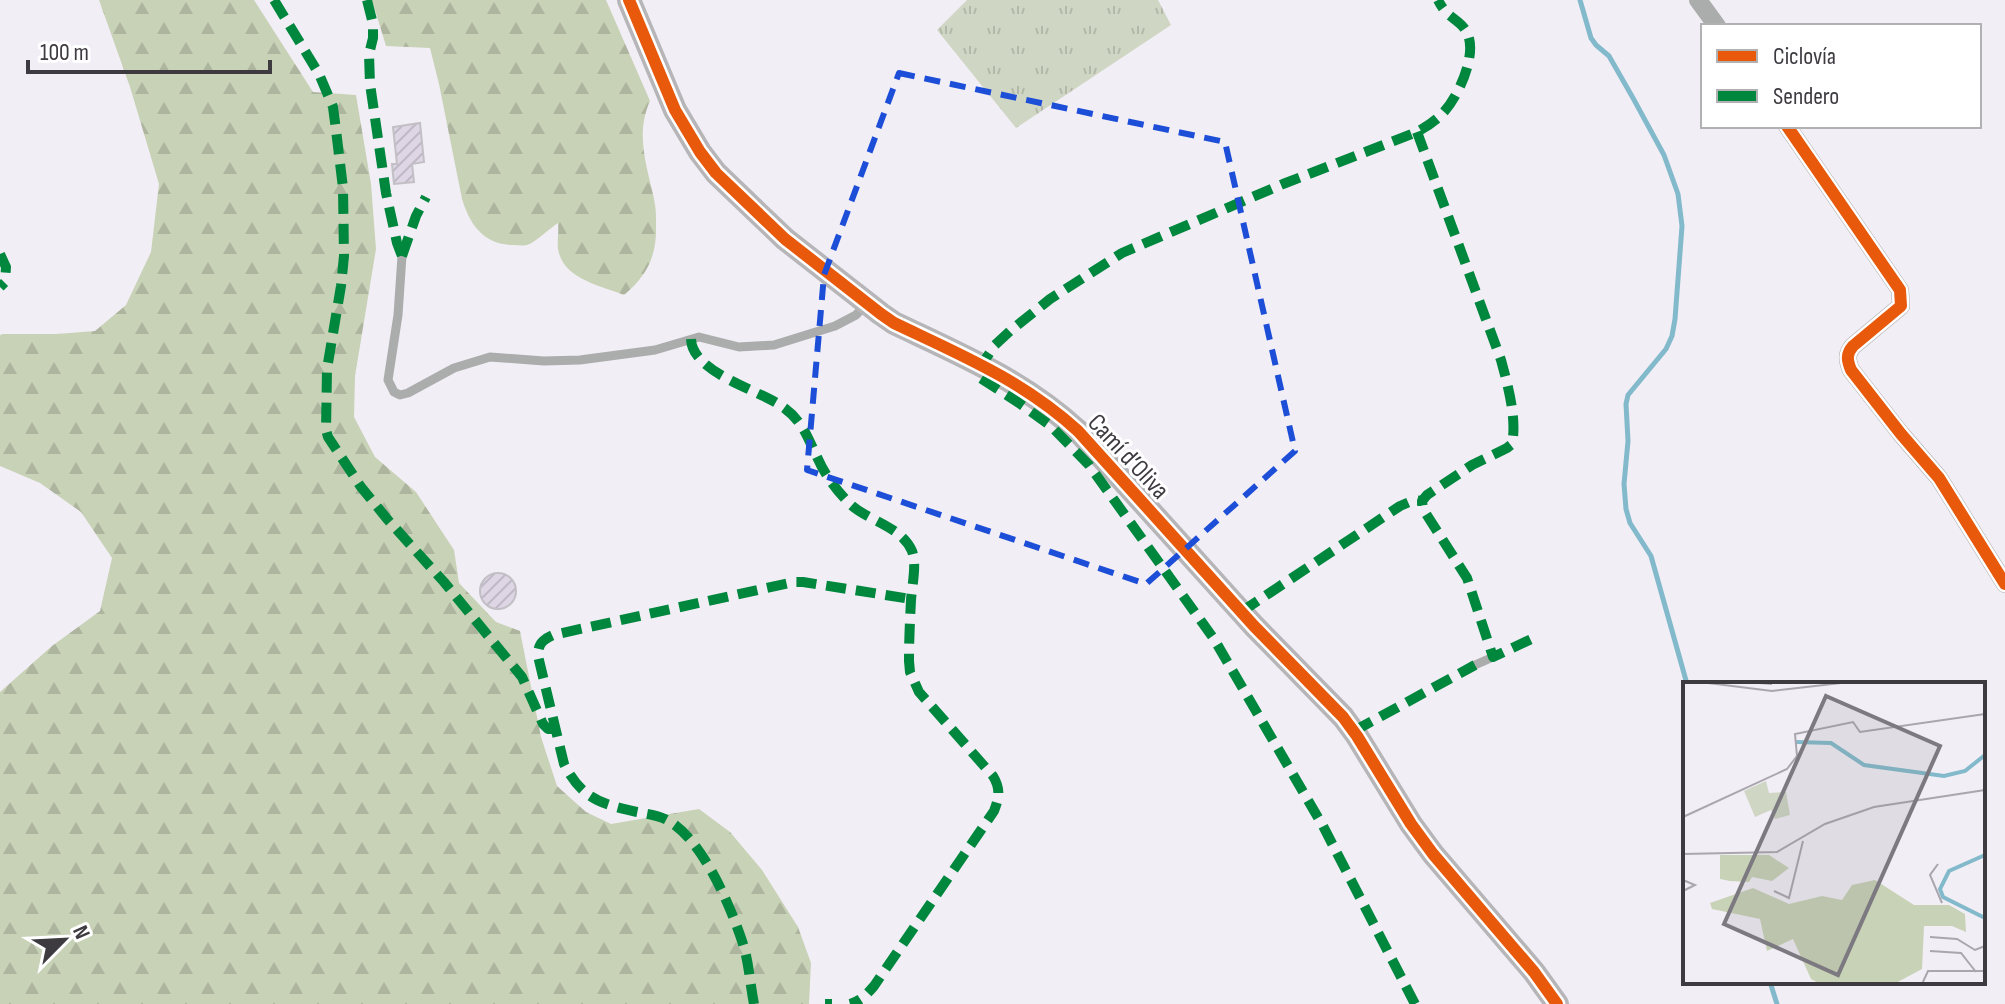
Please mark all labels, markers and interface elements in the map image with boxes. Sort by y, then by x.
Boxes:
scale bar [28,24,270,74]
legend [1701,24,1981,128]
text: 100 m [40,38,89,67]
text: Ciclovía [1773,42,1836,71]
text: Sendero [1773,82,1839,111]
street label: Camí d’Oliva [1081,408,1175,506]
inset map [1683,682,1985,984]
north arrow [24,900,104,980]
text: N [66,922,96,943]

